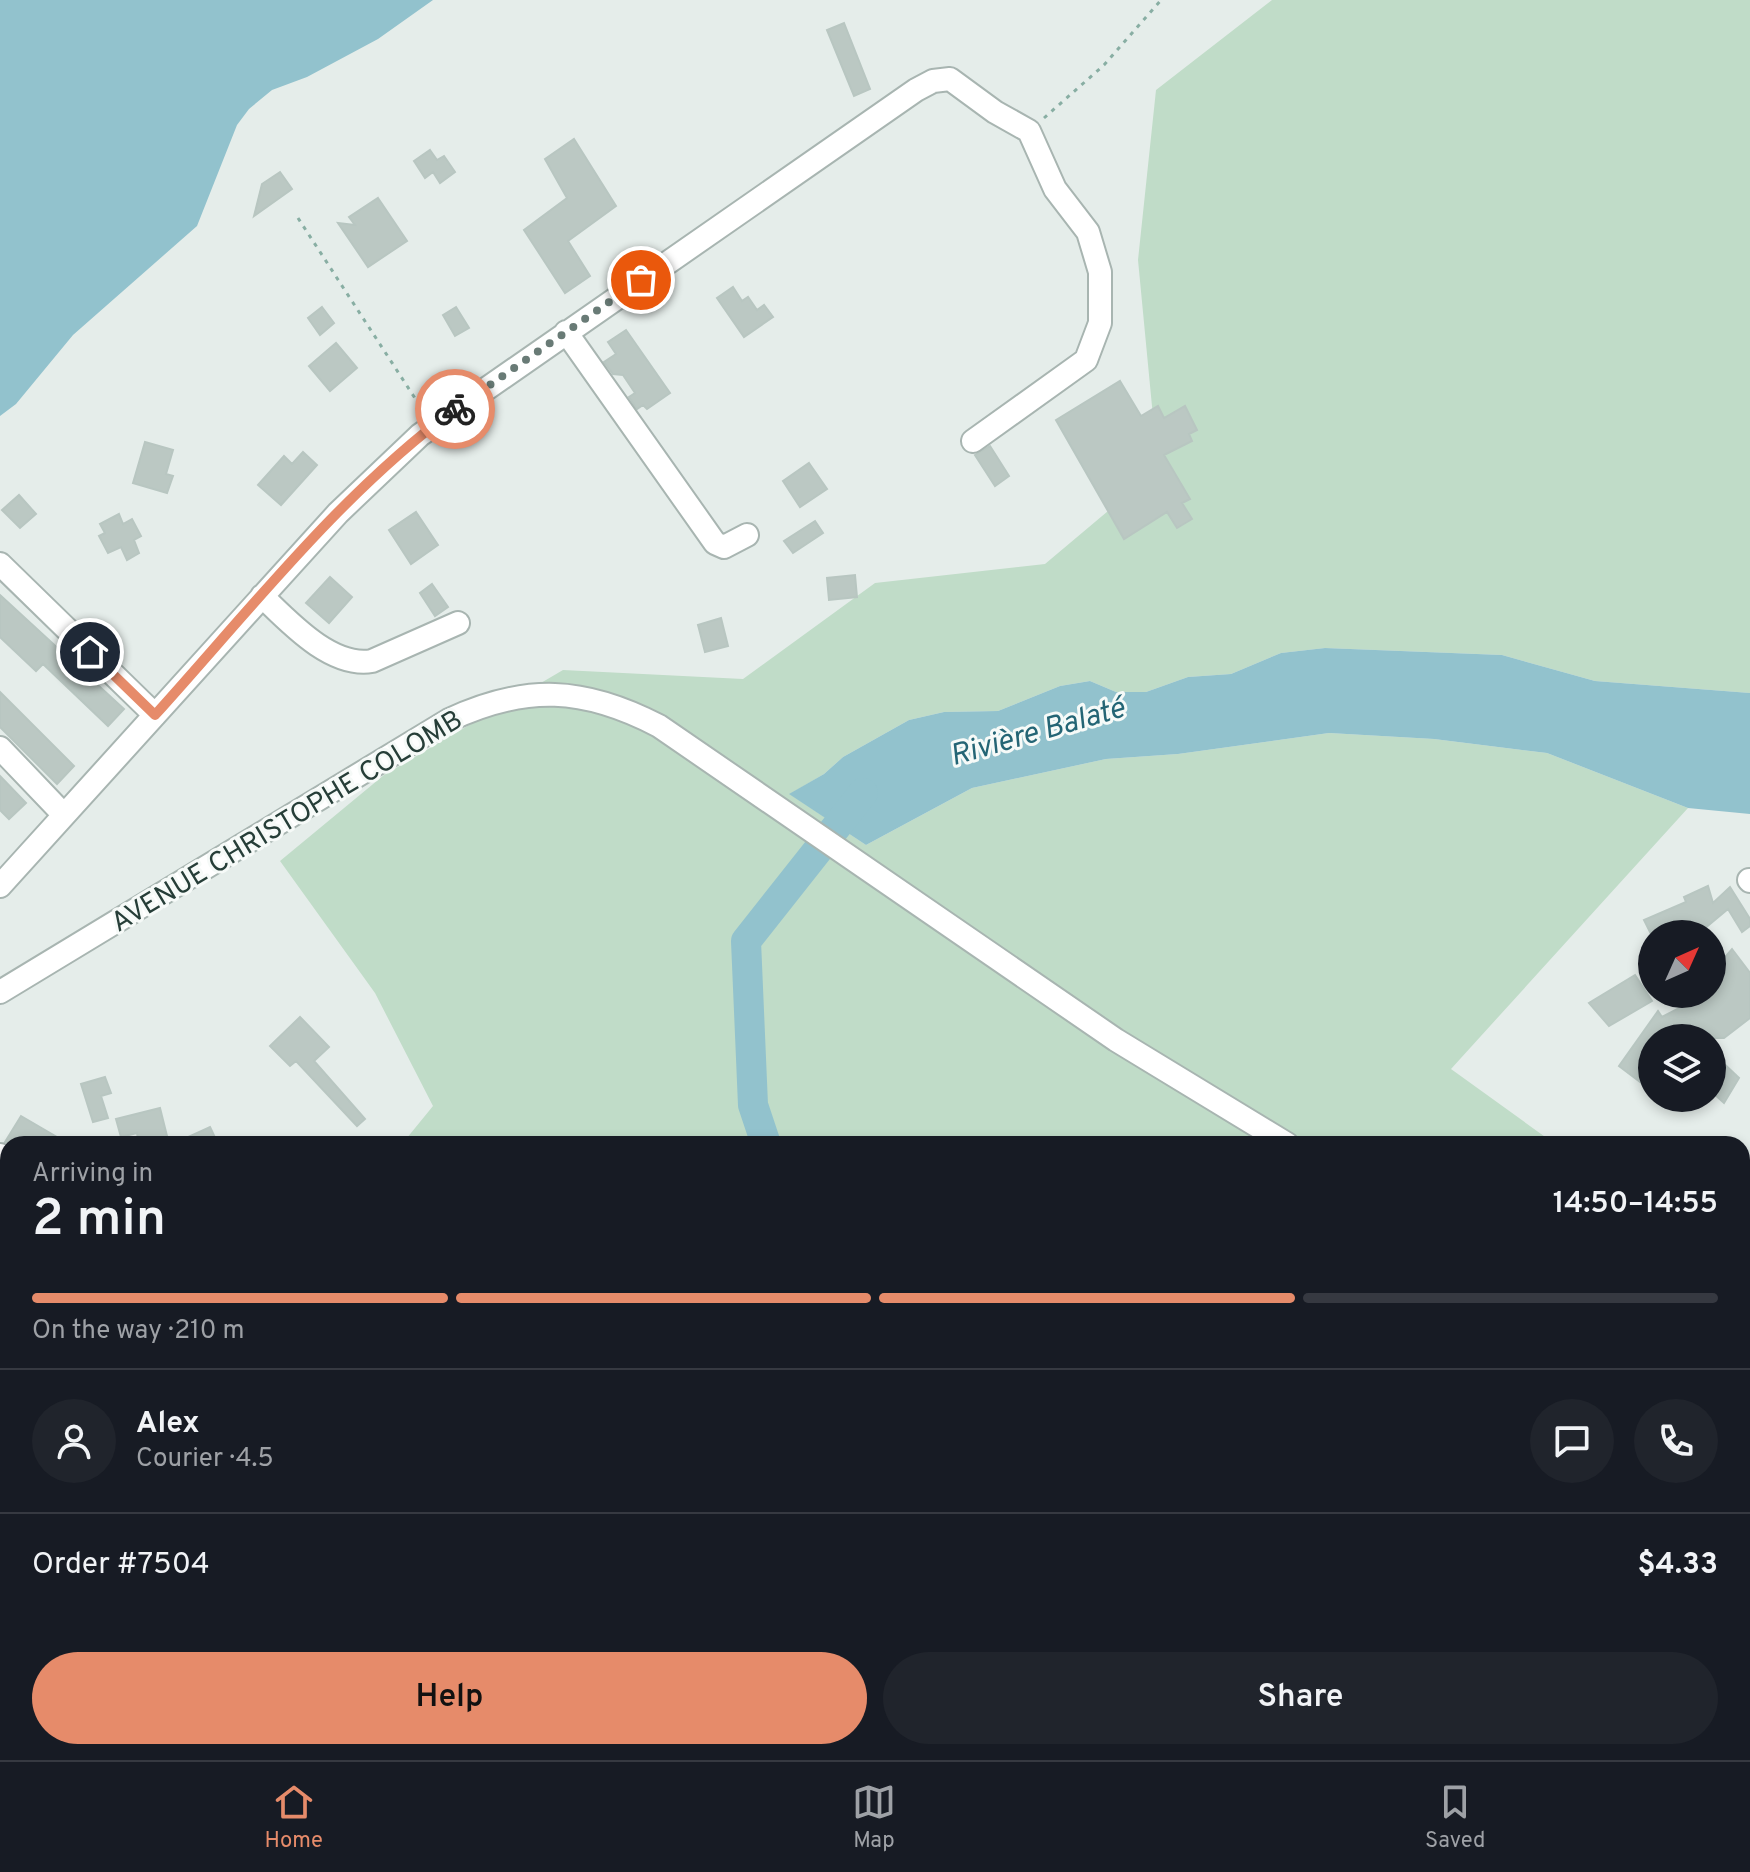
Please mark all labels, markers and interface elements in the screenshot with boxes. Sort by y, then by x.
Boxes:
pin [607,246,675,314]
icon: bag [619,258,663,302]
courier [415,369,495,449]
icon: bike [433,387,477,431]
pin [56,618,124,686]
icon: home [68,630,112,674]
water label: Rivière Balaté [946,690,1132,776]
street label: AVENUE CHRISTOPHE COLOMB [105,703,470,942]
north arrow [1638,920,1726,1008]
map controls [1638,920,1726,1112]
button: layers [1638,1024,1726,1112]
text: Arriving in [32,1158,153,1191]
text: 14:50–14:55 [1553,1186,1718,1223]
text: 2 min [32,1188,166,1254]
text: On the way · 210 m [32,1315,245,1348]
button: person [32,1399,116,1483]
button: chat [1530,1399,1614,1483]
button: phone [1634,1399,1718,1483]
text: Alex [136,1406,200,1443]
text: Courier · 4.5 [136,1443,274,1476]
text: Order #7504 [32,1547,210,1584]
text: $4.33 [1637,1547,1718,1584]
button: Help [32,1652,867,1744]
button: Share [883,1652,1718,1744]
tab: Home [265,1780,323,1855]
tab: Map [852,1780,896,1855]
tab: Saved [1425,1780,1485,1855]

